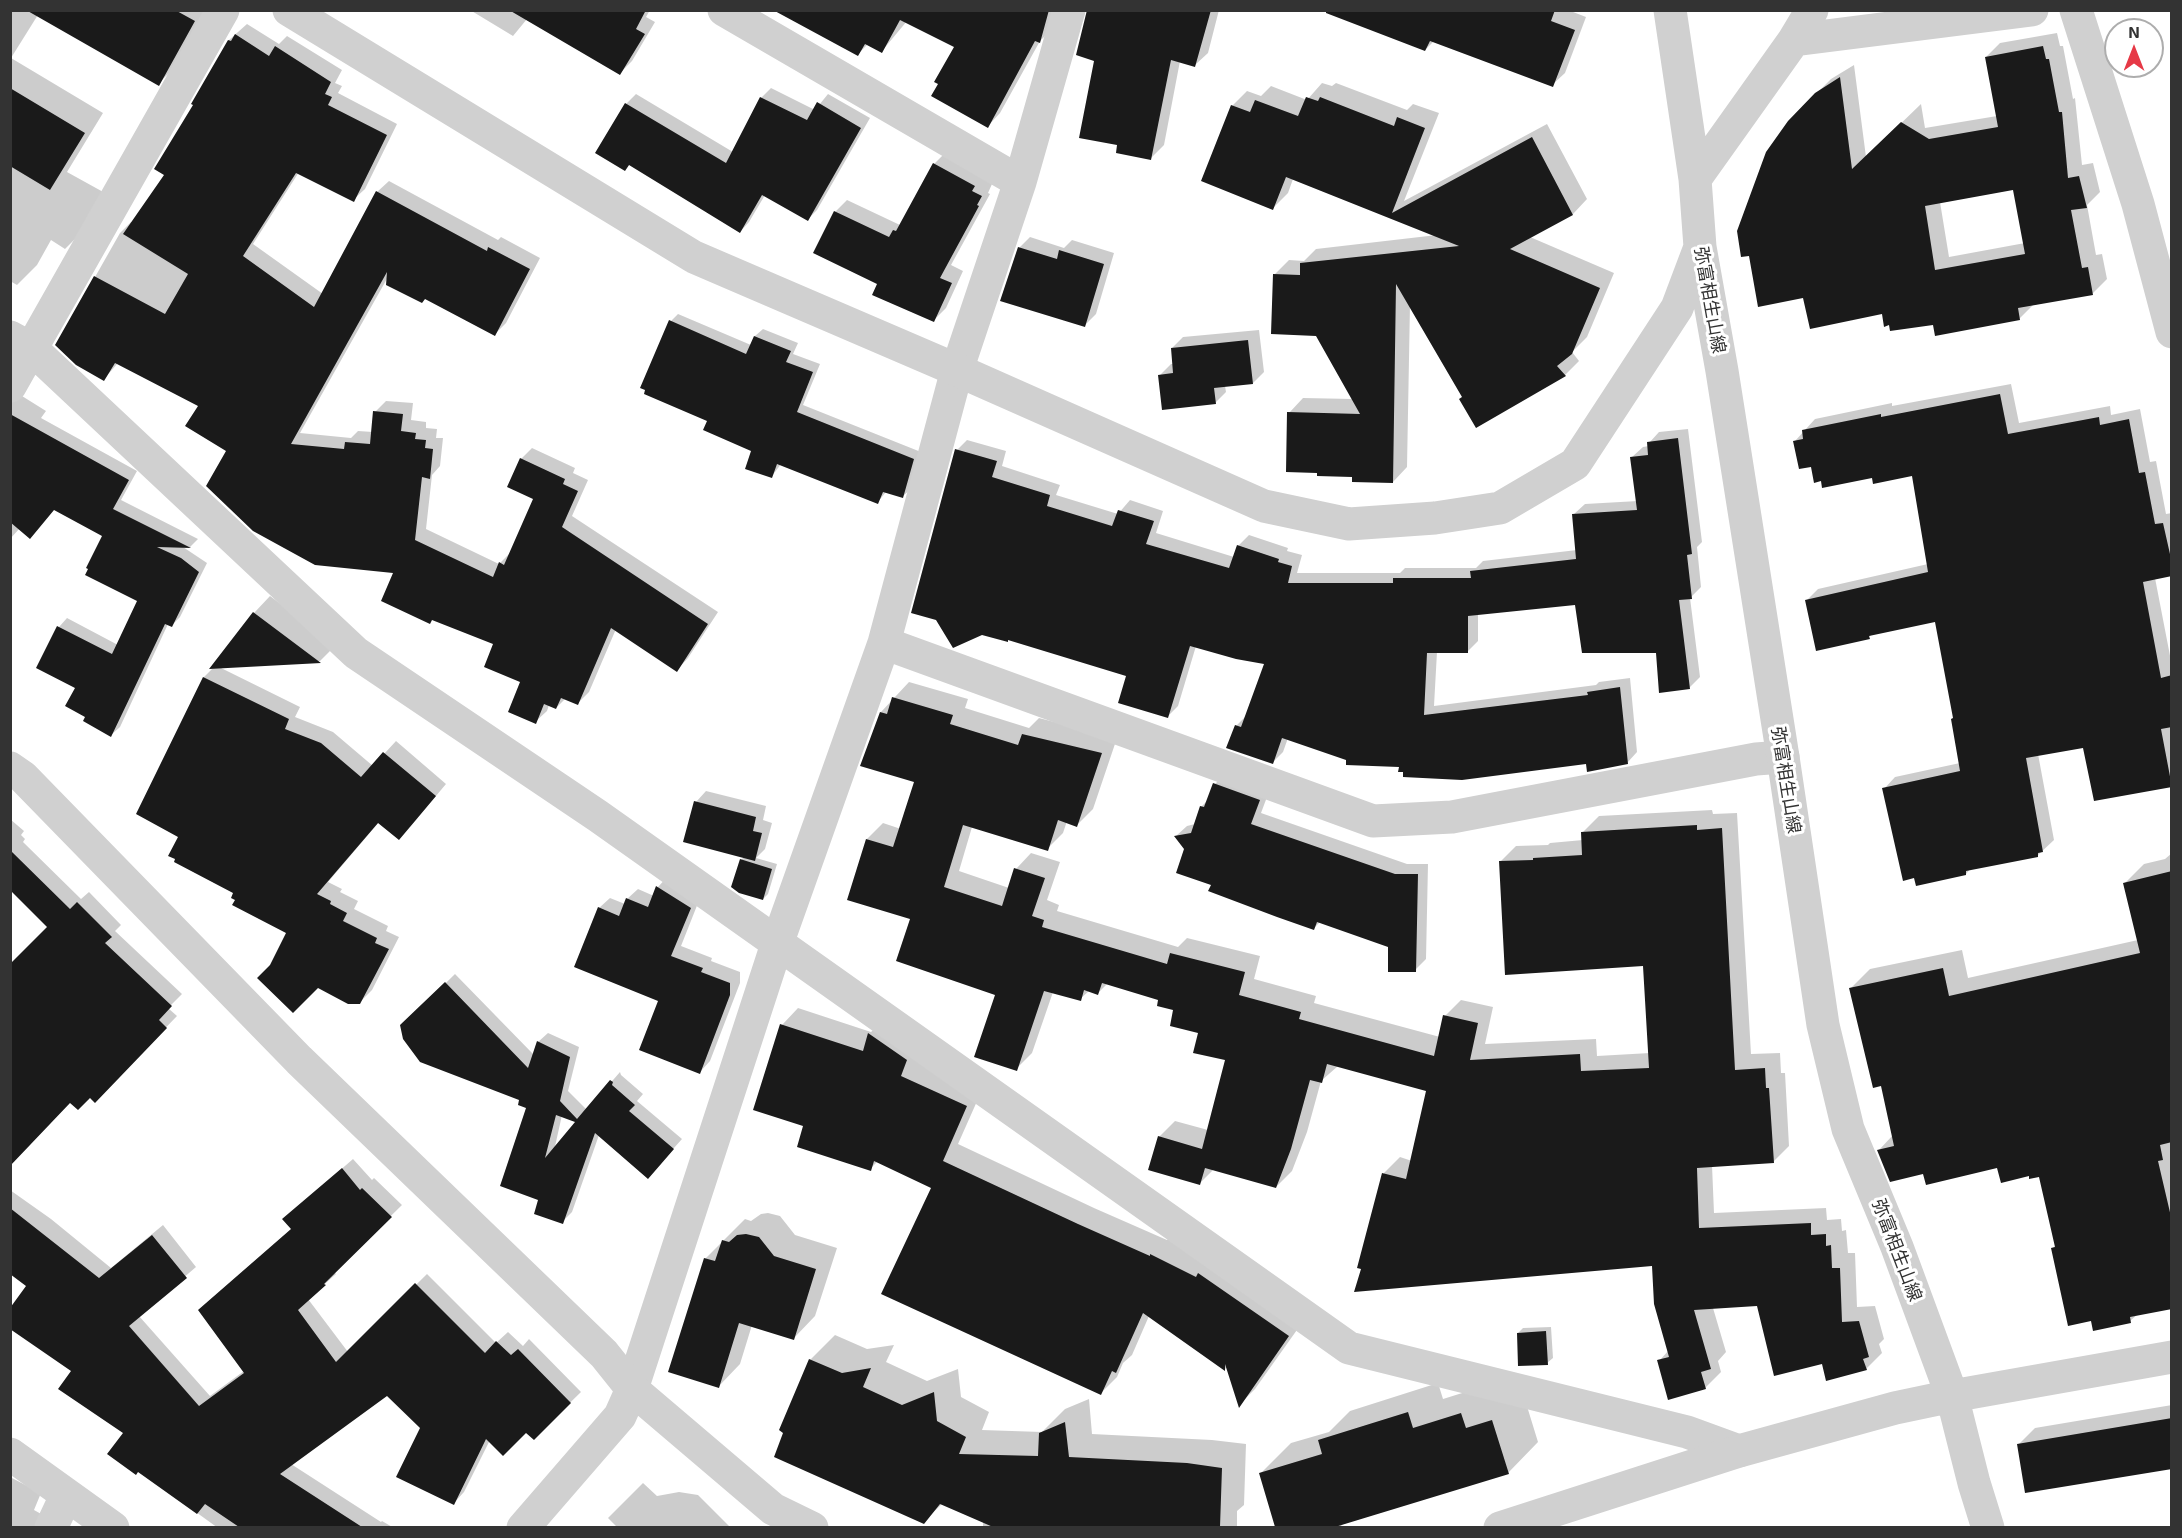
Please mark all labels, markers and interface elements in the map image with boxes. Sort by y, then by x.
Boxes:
north arrow [2104,18,2164,78]
text: N [2128,22,2140,41]
street label: 弥富相生山線 [1690,245,1730,355]
street label: 弥富相生山線 [1767,725,1805,835]
street label: 弥富相生山線 [1868,1196,1926,1304]

